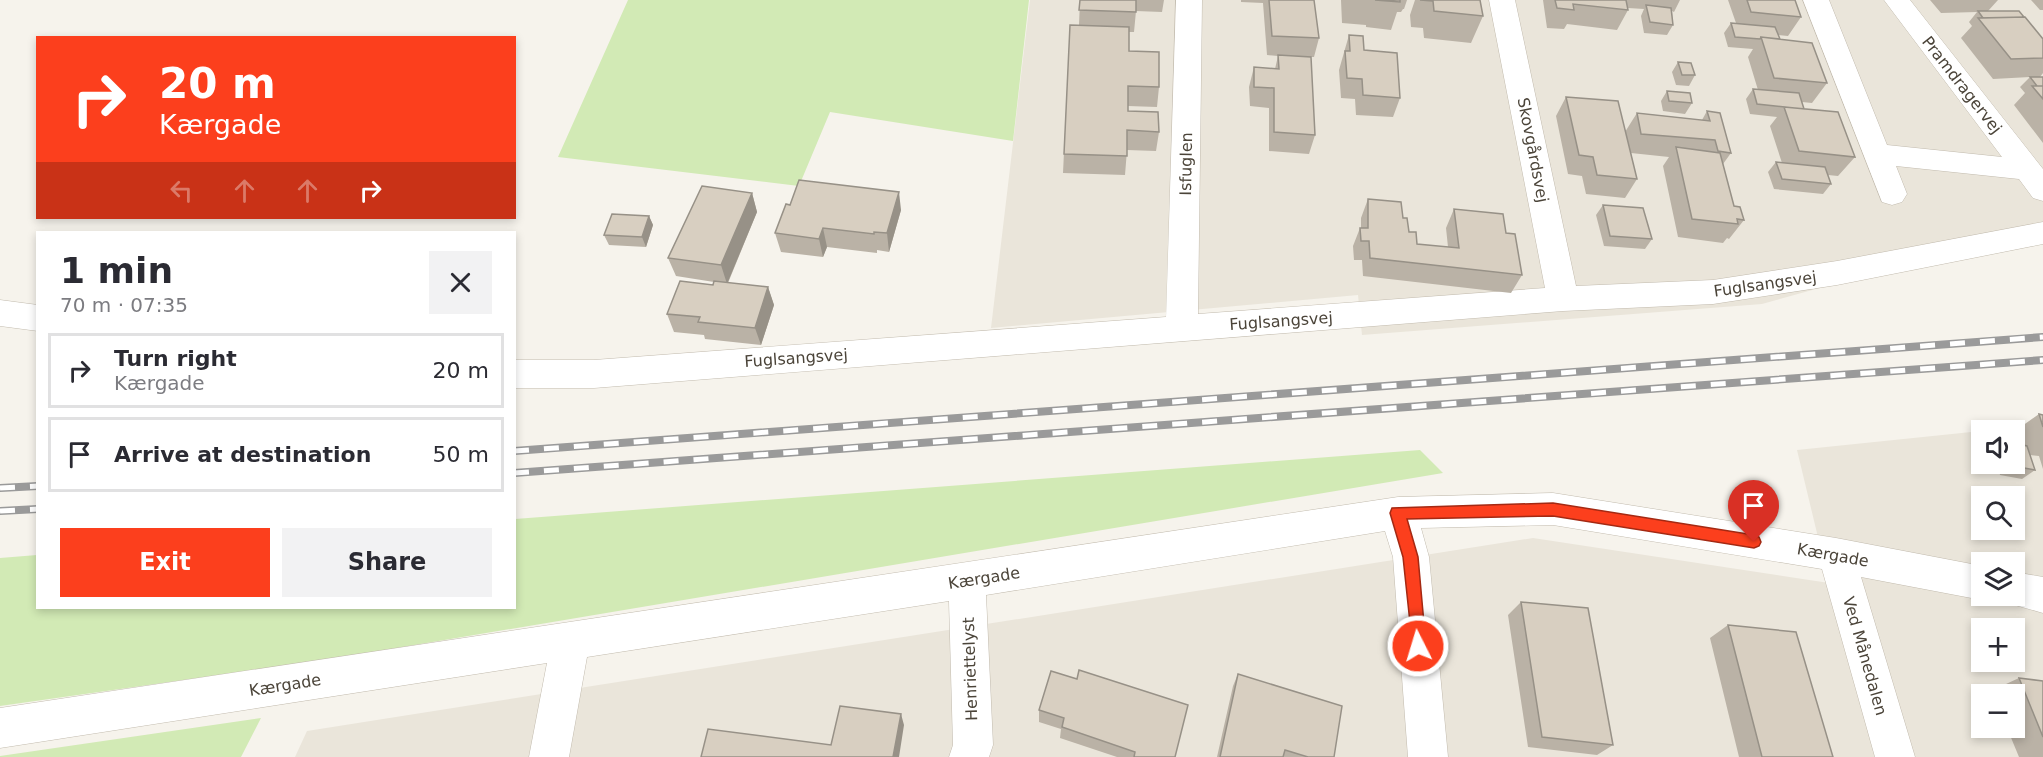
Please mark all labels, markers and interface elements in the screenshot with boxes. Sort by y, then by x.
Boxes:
street label: Pramdragervej [1918,33,2006,137]
text: 20 m [159,59,276,108]
icon: right [60,60,138,138]
street label: Skovgårdsvej [1514,96,1552,204]
text: Kærgade [159,109,281,140]
street label: Isfuglen [1176,132,1196,196]
icon: left [165,174,198,207]
icon: ahead [228,174,261,207]
icon: ahead [291,174,324,207]
icon: right [354,174,387,207]
text: 1 min [60,250,173,291]
button: close [429,251,492,314]
street label: Fuglsangsvej [1712,267,1818,301]
text: 70 m · 07:35 [60,293,188,317]
street label: Fuglsangsvej [1229,308,1333,334]
street label: Fuglsangsvej [744,345,848,371]
text: Turn right [114,346,237,371]
icon: right [63,354,96,387]
text: 20 m [433,358,489,383]
text: Kærgade [114,371,205,395]
map controls [1971,420,2025,738]
button: sound [1971,420,2025,474]
icon: arrive [63,438,96,471]
text: Arrive at destination [114,442,371,467]
text: 50 m [433,442,489,467]
pin [1728,480,1779,542]
button: search [1971,486,2025,540]
icon: arrive [1737,489,1770,522]
button: Exit [60,528,270,597]
button: Share [282,528,492,597]
street label: Kærgade [1796,539,1870,571]
button: layers [1971,552,2025,606]
street label: Kærgade [947,563,1021,593]
street label: Ved Månedalen [1839,594,1891,718]
position arrow [1386,614,1450,678]
street label: Henriettelyst [959,617,981,721]
button: + [1971,618,2025,672]
street label: Kærgade [248,670,322,700]
button: − [1971,684,2025,738]

